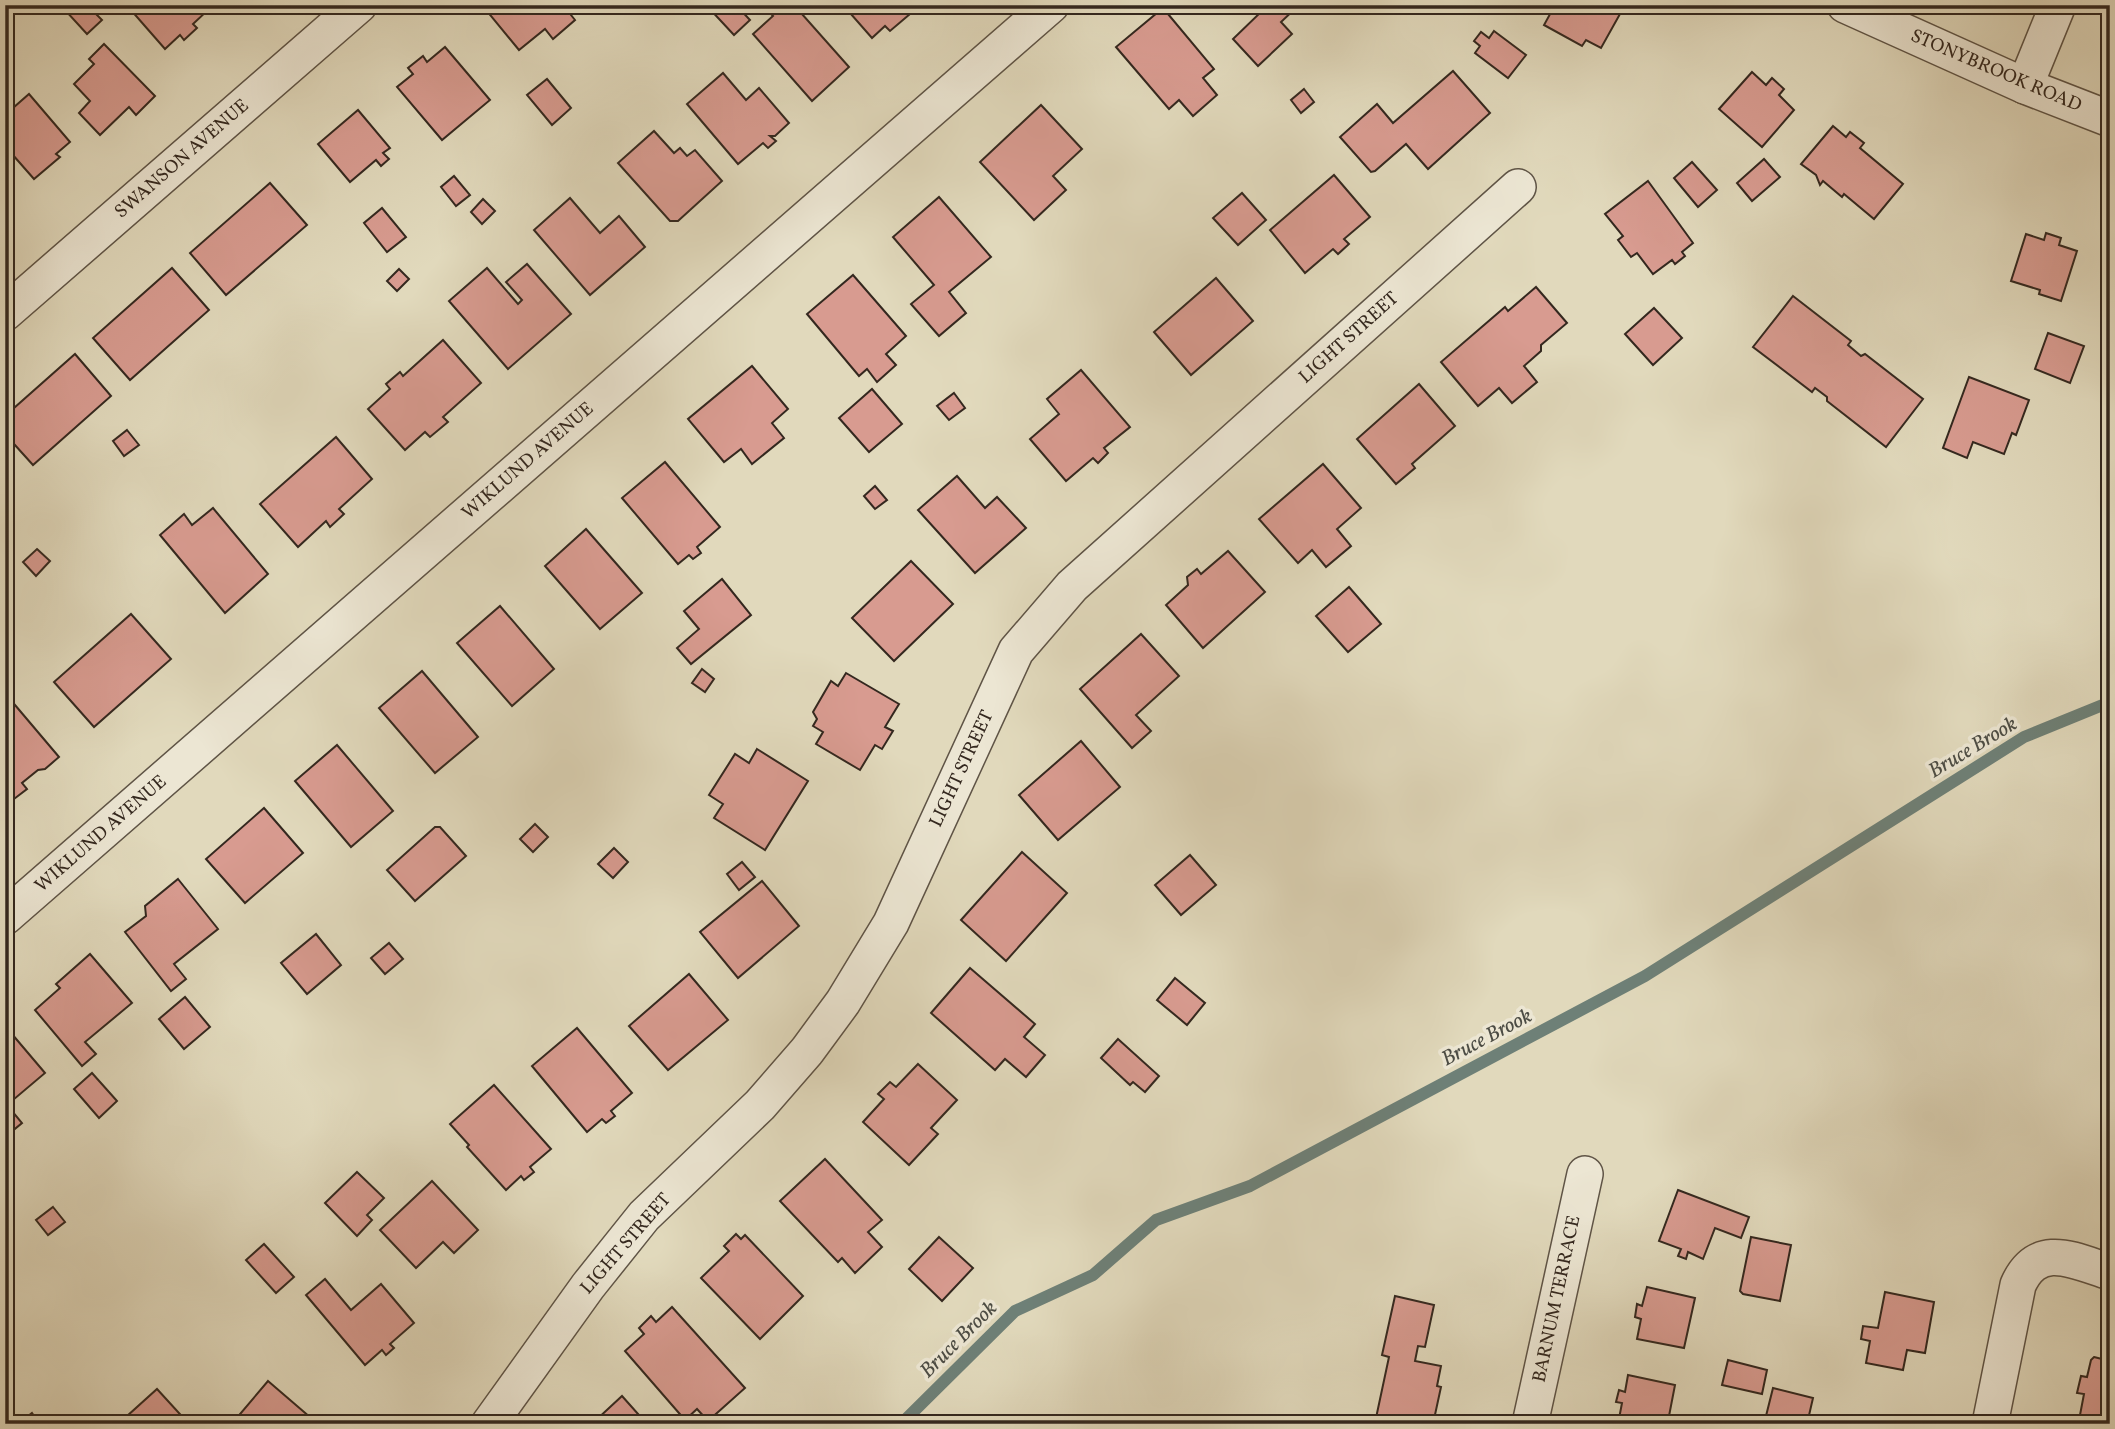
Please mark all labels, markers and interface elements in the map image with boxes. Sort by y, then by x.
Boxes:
street label: STONYBROOK ROAD [1906,23,2086,119]
street label: SWANSON AVENUE [109,93,255,225]
street label: LIGHT STREET [1293,286,1405,390]
street label: WIKLUND AVENUE [456,396,600,526]
street label: LIGHT STREET [924,706,1000,832]
water label: Bruce Brook [1923,710,2023,786]
street label: WIKLUND AVENUE [29,769,173,899]
water label: Bruce Brook [1437,1002,1538,1074]
street label: LIGHT STREET [575,1188,677,1300]
street label: BARNUM TERRACE [1527,1213,1587,1385]
water label: Bruce Brook [914,1295,1004,1385]

